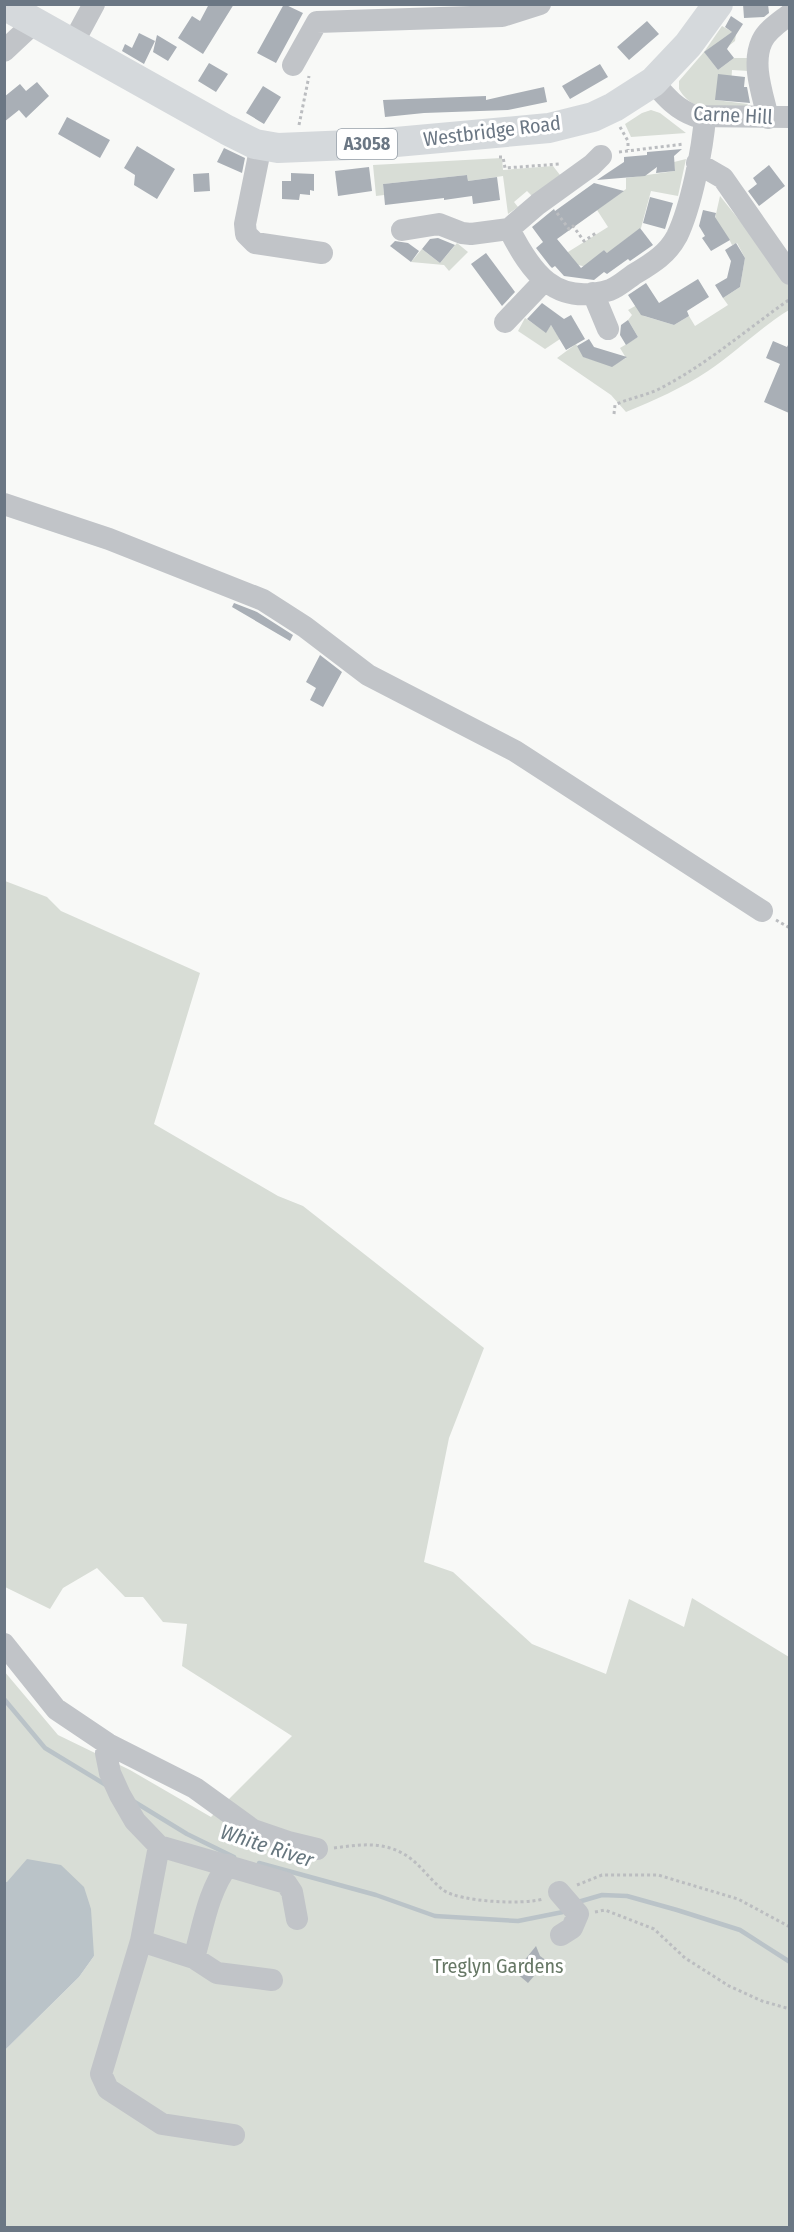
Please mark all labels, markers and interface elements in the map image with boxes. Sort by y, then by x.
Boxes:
street label: Carne Hill [693,101,773,129]
street label: Westbridge Road [422,111,562,151]
road number: A3058 [337,129,397,159]
water label: White River [217,1819,317,1873]
park label: Treglyn Gardens [433,1954,563,1978]

